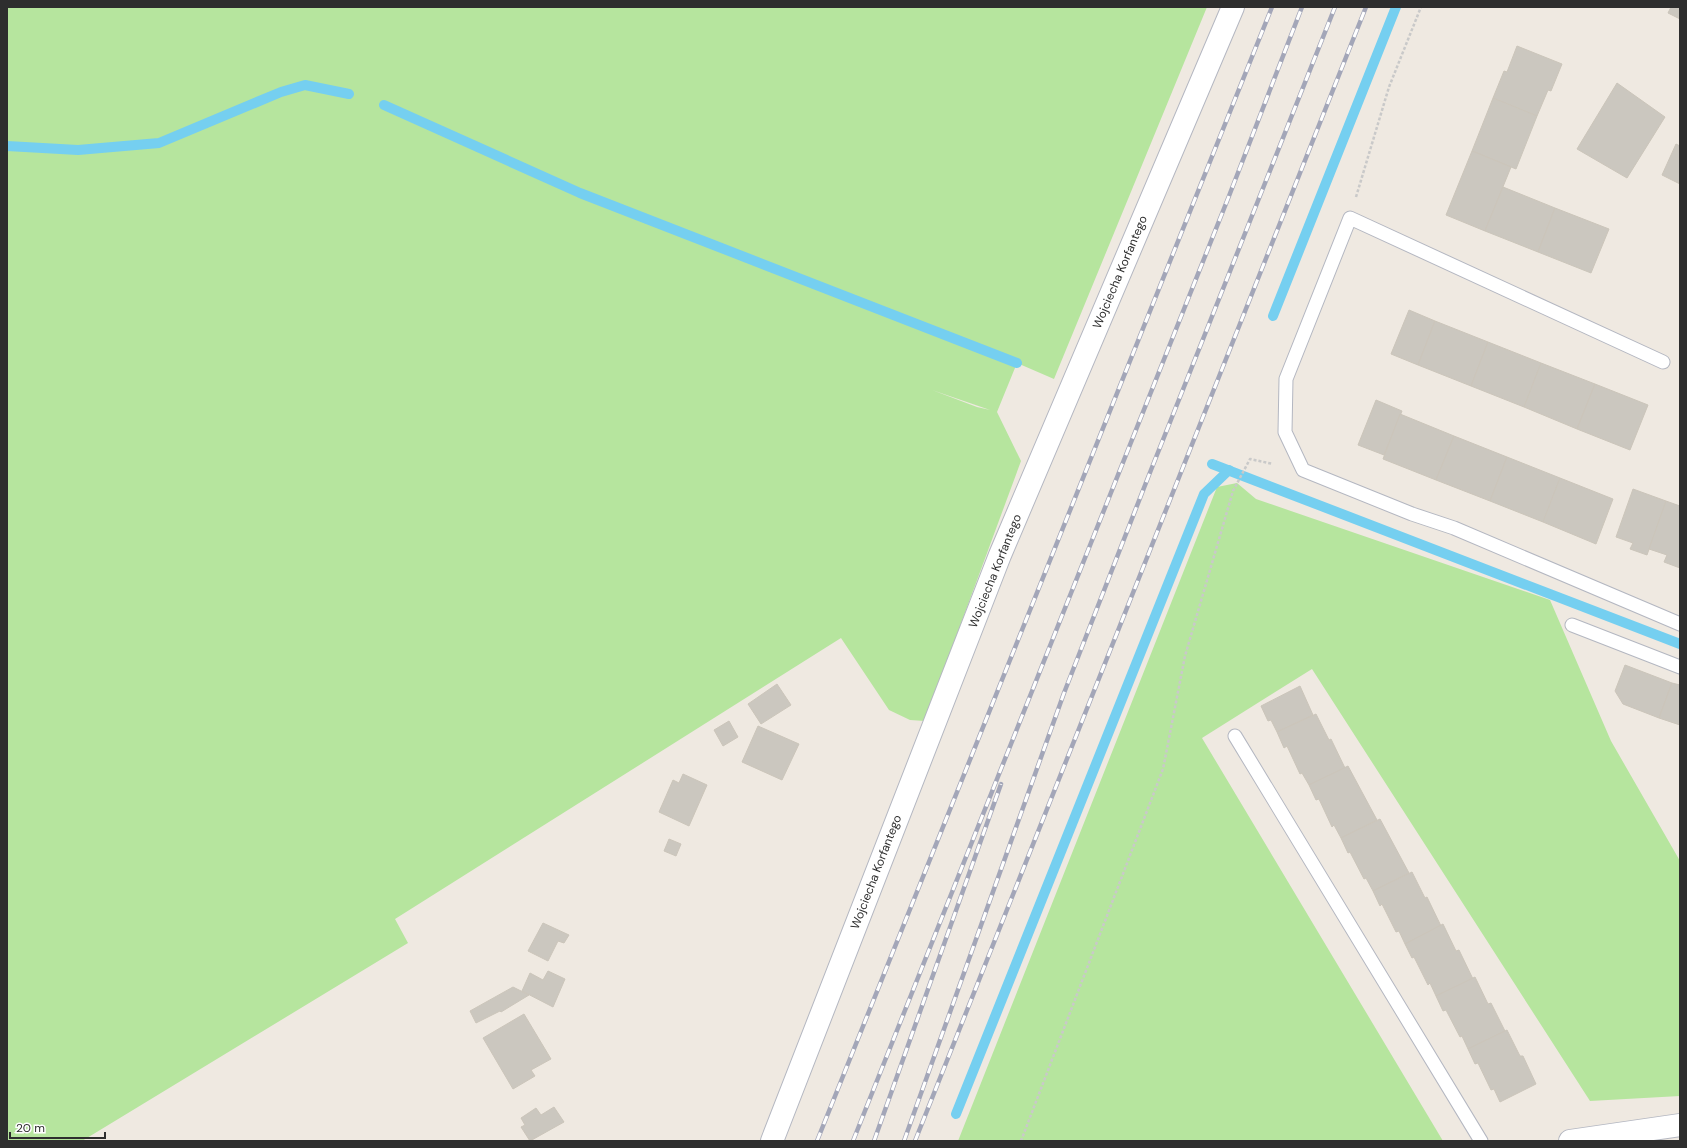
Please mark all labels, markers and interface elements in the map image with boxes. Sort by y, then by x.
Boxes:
street label: Wojciecha Korfantego [1089,213,1151,331]
street label: Wojciecha Korfantego [965,512,1025,630]
street label: Wojciecha Korfantego [847,812,905,932]
scale bar [10,1114,105,1140]
text: 20 m [16,1120,45,1136]

